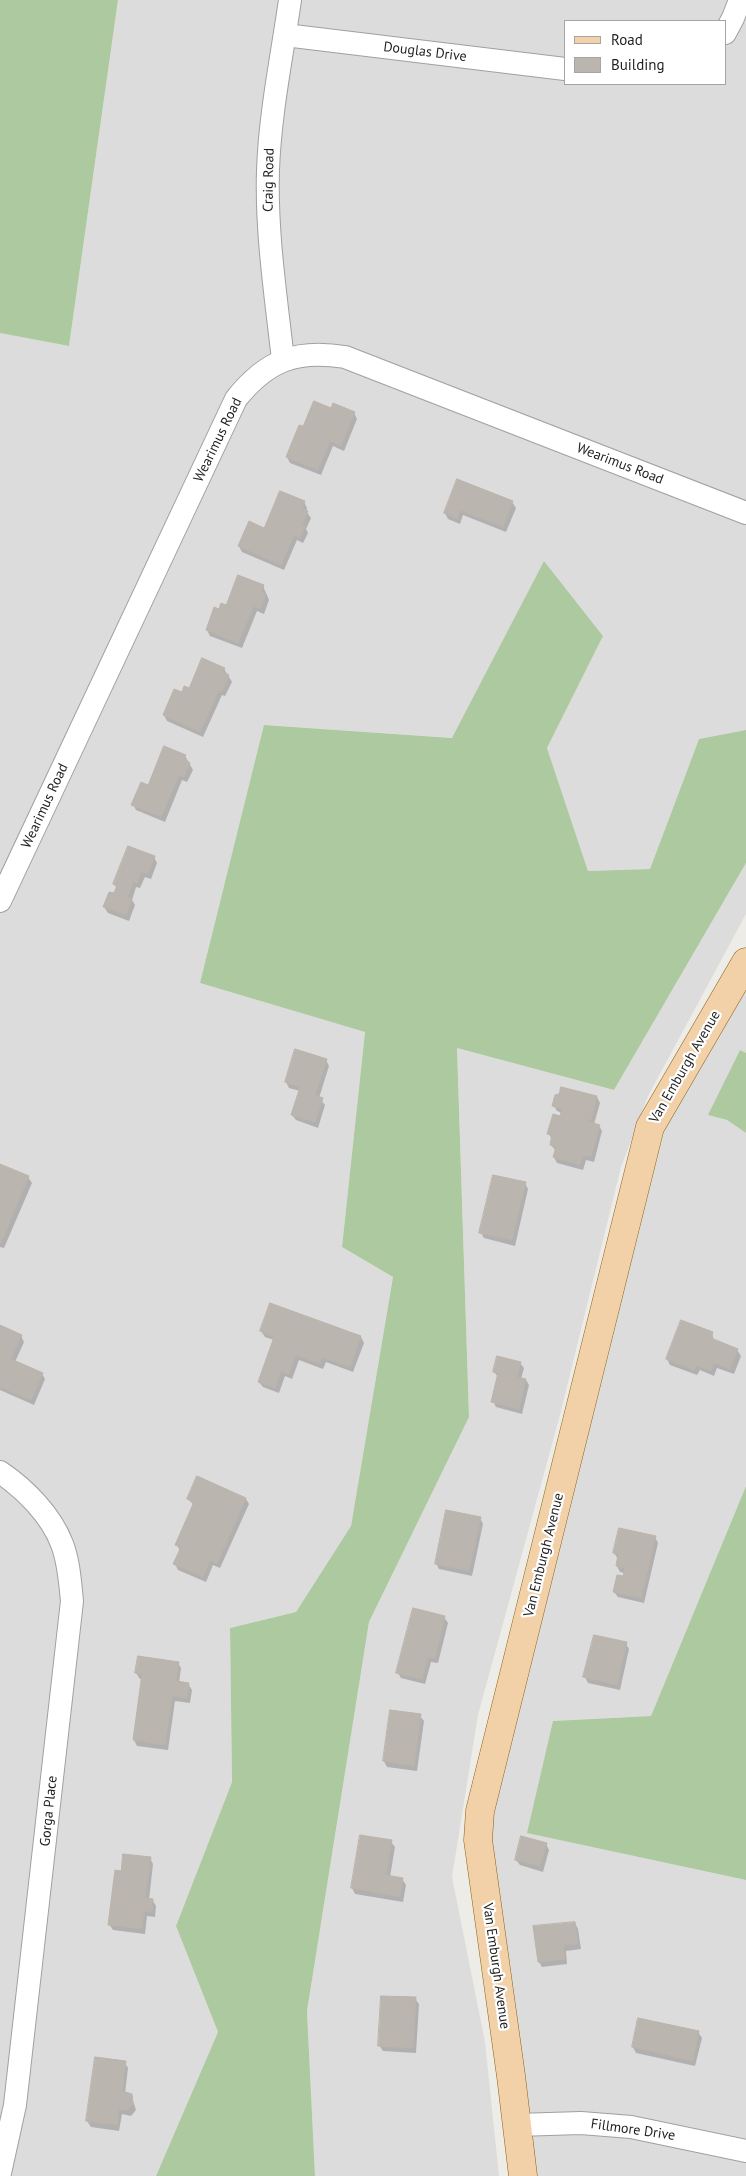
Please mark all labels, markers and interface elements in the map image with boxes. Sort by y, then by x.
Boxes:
legend [564,20,726,85]
text: Road [611,30,643,49]
street label: Douglas Drive [382,39,468,65]
text: Building [611,55,665,74]
street label: Craig Road [260,148,278,212]
street label: Wearimus Road [190,395,246,485]
street label: Wearimus Road [574,440,666,488]
street label: Wearimus Road [18,761,72,851]
street label: Van Emburgh Avenue [646,1008,724,1126]
street label: Van Emburgh Avenue [520,1491,568,1619]
street label: Gorga Place [37,1775,61,1847]
street label: Van Emburgh Avenue [479,1902,513,2030]
street label: Fillmore Drive [590,2116,676,2144]

